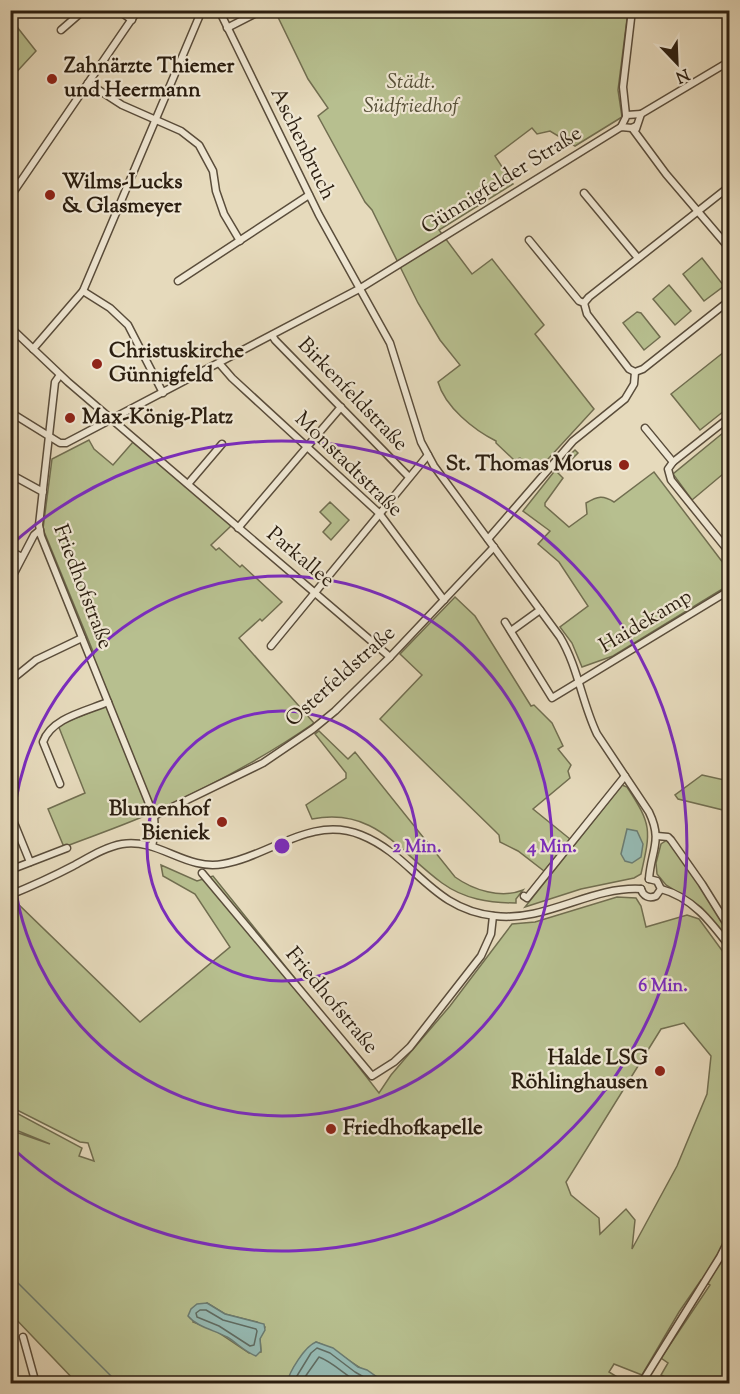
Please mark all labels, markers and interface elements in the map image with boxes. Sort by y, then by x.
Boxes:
north arrow [647,33,707,93]
place label: Zahnärzte Thiemer und Heermann [64,52,235,106]
text: N [671,61,692,88]
park label: Städt. Südfriedhof [363,68,461,122]
marker: Zahnärzte Thiemer und Heermann [45,72,59,86]
street label: Aschenbruch [262,83,342,205]
street label: Günnigfelder Straße [416,119,588,243]
place label: Wilms-Lucks & Glasmeyer [62,168,183,222]
marker: Wilms-Lucks & Glasmeyer [43,188,57,202]
street label: Birkenfeldstraße [290,331,414,459]
place label: Christuskirche Günnigfeld [109,337,244,391]
marker: Christuskirche Günnigfeld [90,357,104,371]
place label: Max-König-Platz [82,403,233,433]
street label: Monstadtstraße [287,405,409,525]
marker: Max-König-Platz [63,411,77,425]
place label: St. Thomas Morus [446,450,612,480]
marker: St. Thomas Morus [617,458,631,472]
street label: Friedhofstraße [44,520,120,654]
street label: Parkallee [259,521,341,595]
street label: Haidekamp [594,583,698,661]
street label: Osterfeldstraße [279,619,403,735]
place label: Blumenhof Bieniek [109,795,212,849]
marker: Blumenhof Bieniek [215,815,229,829]
text: 2 Min. [392,835,442,861]
text: 4 Min. [526,835,577,861]
centre of rings [272,836,292,856]
street label: Friedhofstraße [277,941,385,1061]
text: 6 Min. [638,974,688,1000]
place label: Halde LSG Röhlinghausen [511,1044,649,1098]
marker: Halde LSG Röhlinghausen [653,1064,667,1078]
place label: Friedhofkapelle [343,1114,483,1144]
marker: Friedhofkapelle [324,1122,338,1136]

